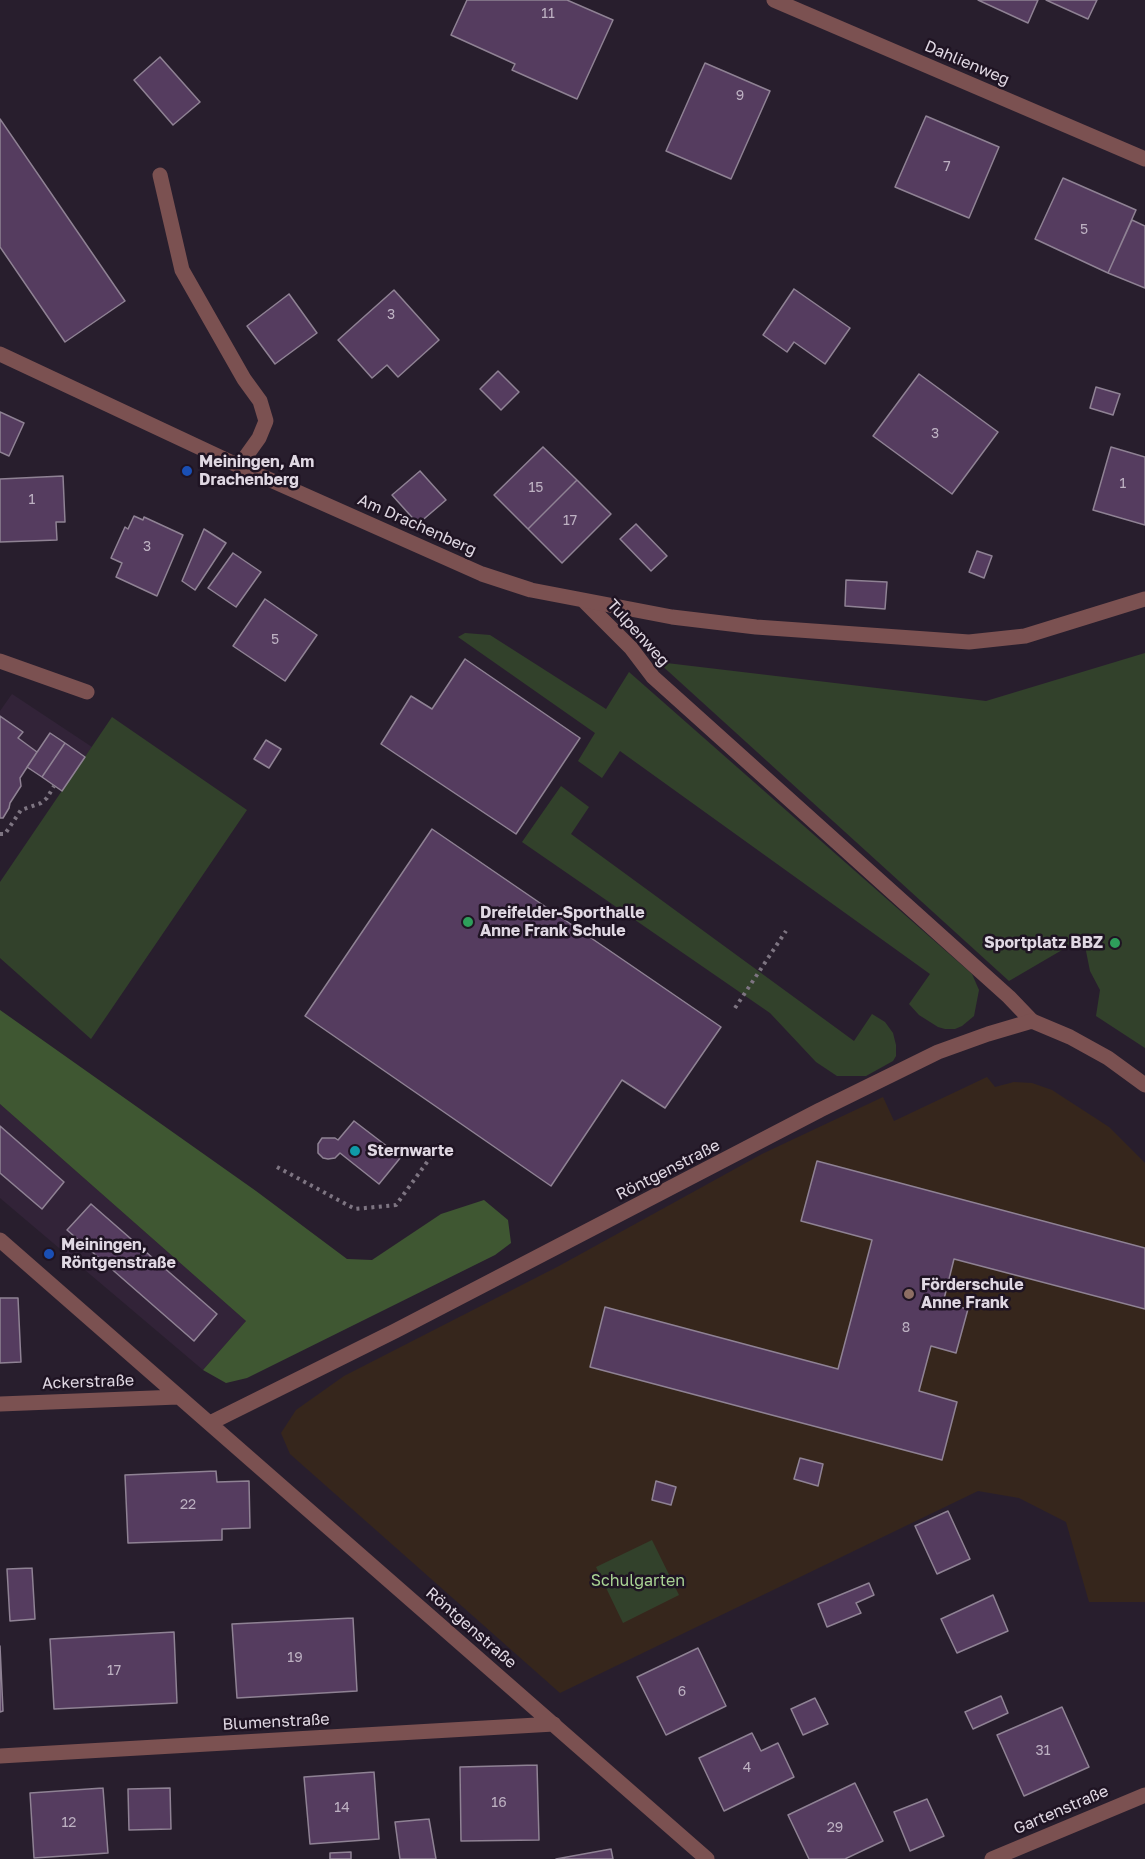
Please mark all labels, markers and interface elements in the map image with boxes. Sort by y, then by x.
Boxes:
house number: 11 [541,6,555,22]
street label: Dahlienweg [922,37,1012,89]
house number: 9 [736,88,744,104]
house number: 7 [943,159,951,175]
house number: 5 [1080,222,1088,238]
house number: 3 [387,307,395,323]
house number: 3 [931,426,939,442]
place label: Meiningen, Am Drachenberg [199,452,314,490]
marker: Meiningen, Am Drachenberg [180,464,194,478]
house number: 1 [1120,476,1126,492]
house number: 15 [529,480,543,496]
street label: Am Drachenberg [355,490,479,560]
house number: 1 [29,492,35,508]
house number: 17 [563,513,577,529]
house number: 3 [143,539,151,555]
street label: Tulpenweg [603,595,673,671]
house number: 5 [271,632,279,648]
place label: Dreifelder-Sporthalle Anne Frank Schule [480,903,645,941]
marker: Dreifelder-Sporthalle Anne Frank Schule [461,915,475,929]
place label: Sportplatz BBZ [984,933,1103,953]
marker: Sportplatz BBZ [1108,936,1122,950]
street label: Röntgenstraße [613,1136,723,1204]
place label: Sternwarte [367,1141,454,1161]
marker: Sternwarte [348,1144,362,1158]
place label: Meiningen, Röntgenstraße [61,1235,176,1273]
marker: Meiningen, Röntgenstraße [42,1247,56,1261]
place label: Förderschule Anne Frank [921,1275,1024,1313]
marker: Förderschule Anne Frank [902,1287,916,1301]
house number: 8 [902,1320,910,1336]
street label: Ackerstraße [42,1371,134,1393]
house number: 22 [180,1497,196,1513]
park label: Schulgarten [591,1571,685,1591]
street label: Röntgenstraße [422,1583,520,1673]
house number: 19 [287,1650,303,1666]
house number: 17 [107,1663,121,1679]
house number: 6 [678,1684,686,1700]
street label: Blumenstraße [222,1710,330,1734]
house number: 31 [1036,1743,1050,1759]
house number: 4 [743,1760,751,1776]
street label: Gartenstraße [1011,1781,1111,1839]
house number: 16 [491,1795,507,1811]
house number: 14 [334,1800,350,1816]
house number: 12 [62,1815,76,1831]
house number: 29 [827,1820,843,1836]

